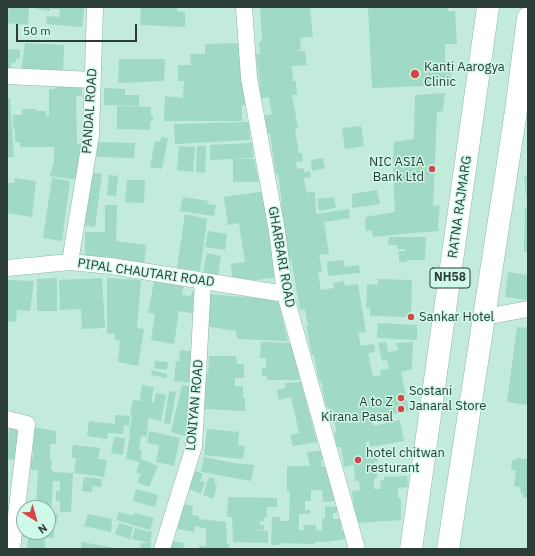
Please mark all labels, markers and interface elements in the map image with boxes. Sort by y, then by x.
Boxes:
scale bar [18,16,139,42]
text: 50 m [23,23,51,38]
place label: Kanti Aarogya Clinic [424,59,505,90]
street label: PANDAL ROAD [79,68,101,154]
marker: Kanti Aarogya Clinic [409,68,421,80]
place label: NIC ASIA Bank Ltd [369,154,424,185]
street label: RATNA RAJMARG [445,155,475,259]
marker: NIC ASIA Bank Ltd [427,164,437,174]
street label: GHARBARI ROAD [264,205,298,309]
street label: PIPAL CHAUTARI ROAD [76,256,216,290]
road number: NH58 [430,268,470,288]
place label: Sankar Hotel [419,309,494,325]
marker: Sankar Hotel [406,312,416,322]
street label: LONIYAN ROAD [183,359,207,451]
place label: Sostani Janaral Store [409,383,486,414]
marker: Sostani Janaral Store [396,393,406,403]
place label: A to Z Kirana Pasal [321,394,393,425]
marker: A to Z Kirana Pasal [396,404,406,414]
place label: hotel chitwan resturant [366,445,445,476]
marker: hotel chitwan resturant [353,455,363,465]
north arrow [16,500,56,540]
text: N [35,521,50,537]

